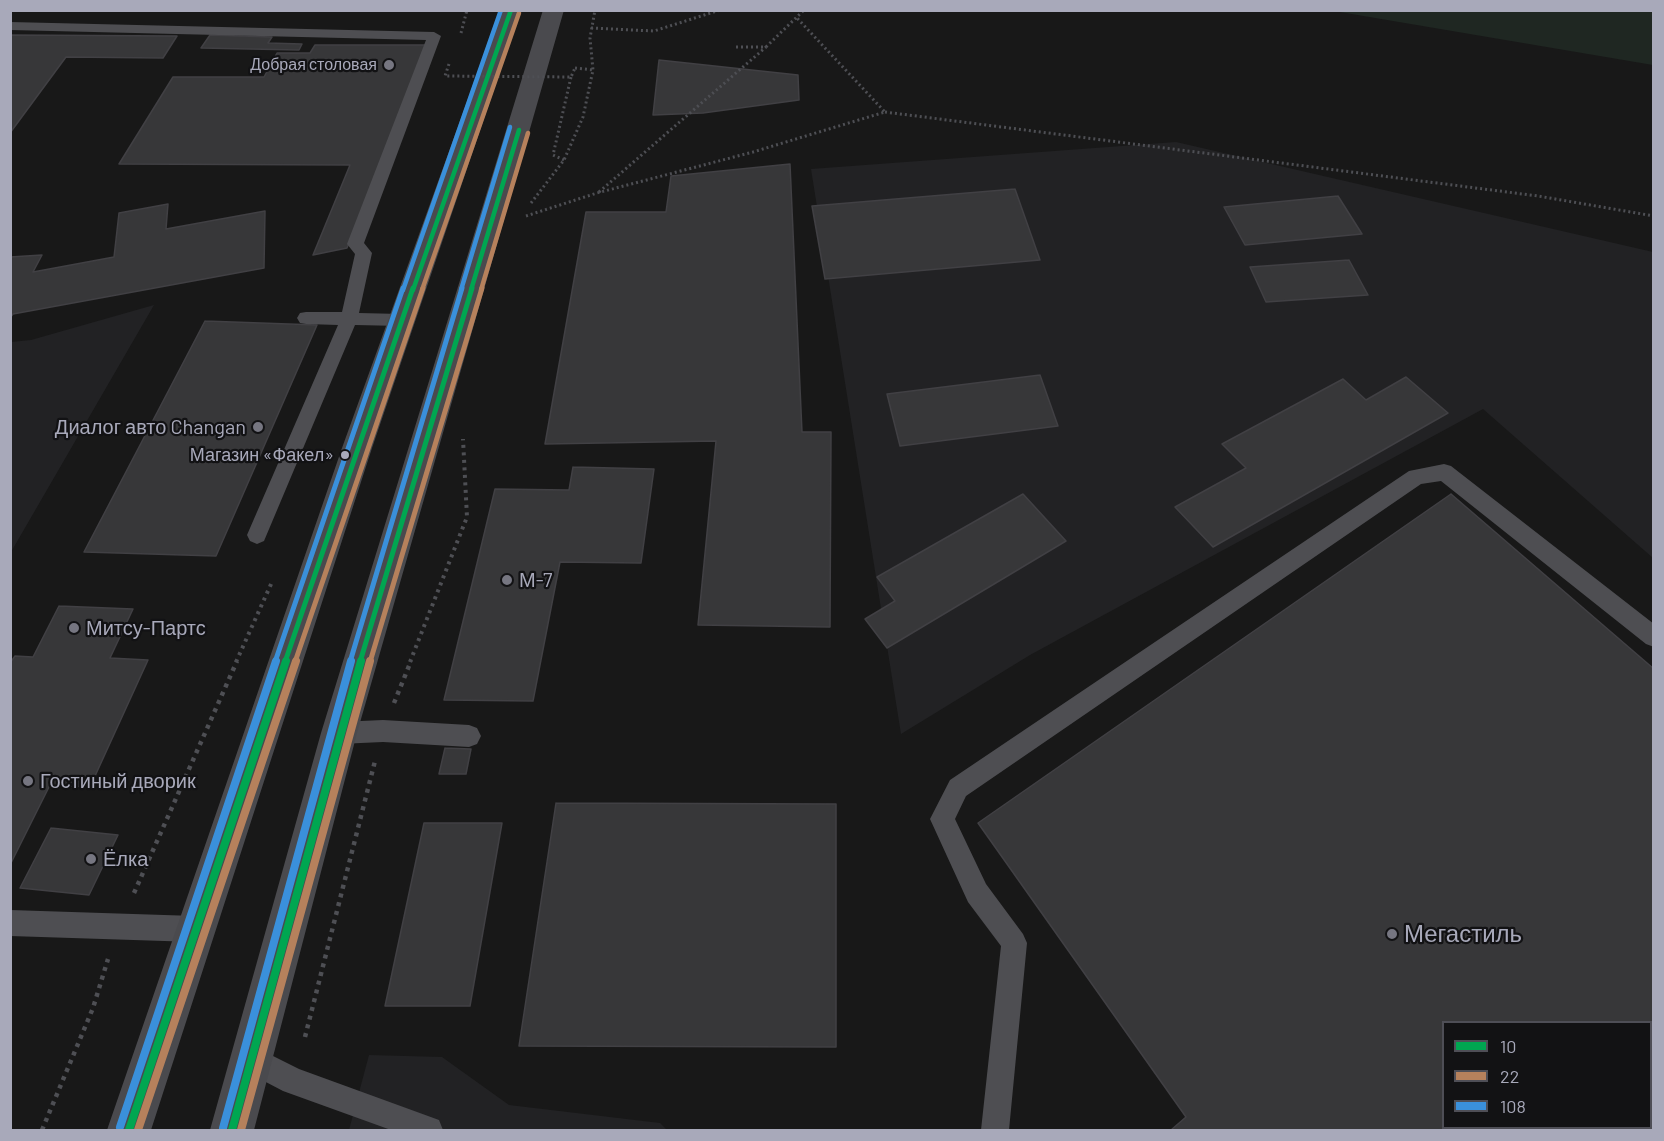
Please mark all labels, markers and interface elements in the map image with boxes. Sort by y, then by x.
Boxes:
place label: Добрая столовая [250,55,377,75]
marker: Добрая столовая [382,58,396,72]
place label: Диалог авто Changan [55,415,246,439]
marker: Диалог авто Changan [251,420,265,434]
place label: Магазин «Факел» [190,444,334,466]
marker: Магазин «Факел» [339,449,351,461]
place label: М-7 [519,568,552,592]
marker: М-7 [500,573,514,587]
place label: Митсу-Партс [86,616,206,640]
marker: Митсу-Партс [67,621,81,635]
place label: Гостиный дворик [40,769,196,793]
marker: Гостиный дворик [21,774,35,788]
place label: Ёлка [103,847,148,871]
marker: Ёлка [84,852,98,866]
place label: Мегастиль [1404,920,1522,948]
marker: Мегастиль [1385,927,1399,941]
legend [1442,1021,1652,1129]
text: 10 [1500,1035,1516,1057]
text: 22 [1500,1065,1519,1087]
text: 108 [1500,1095,1526,1117]

